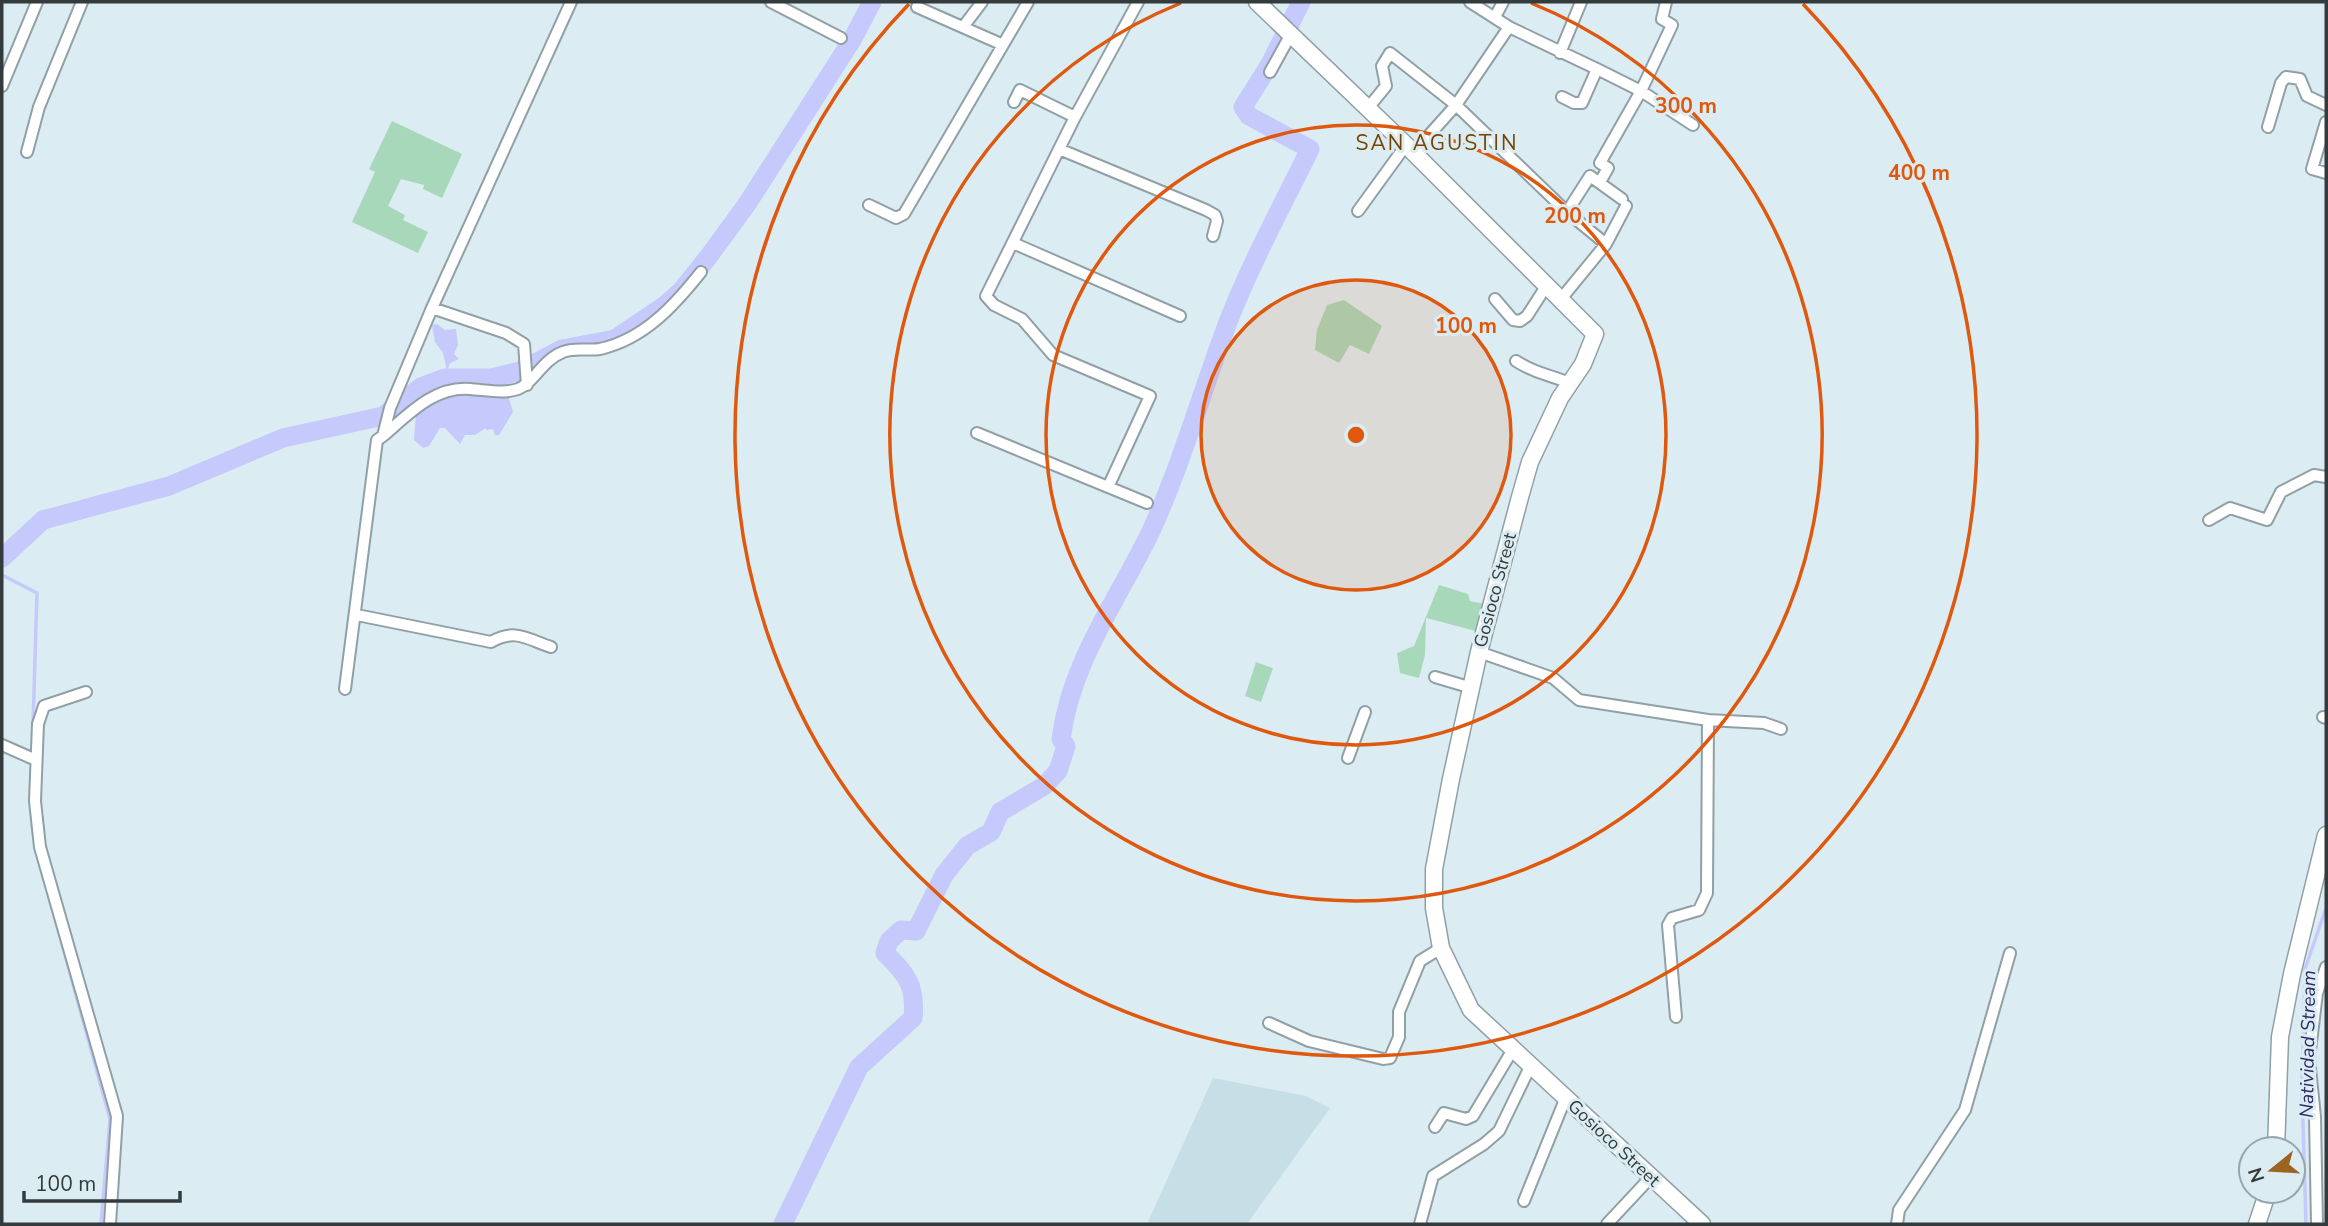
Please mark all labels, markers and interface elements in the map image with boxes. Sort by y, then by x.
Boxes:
text: 300 m [1655,92,1717,120]
district label: SAN AGUSTIN [1356,129,1518,157]
text: 400 m [1888,159,1950,187]
text: 200 m [1544,202,1606,230]
text: 100 m [1435,312,1497,340]
centre of rings [1344,423,1368,447]
street label: Gosioco Street [1468,529,1522,650]
water label: Natividad Stream [2294,970,2322,1118]
street label: Gosioco Street [1563,1094,1666,1192]
north arrow [2237,1135,2307,1205]
scale bar [24,1160,180,1204]
text: N [2242,1164,2271,1186]
text: 100 m [35,1170,96,1198]

